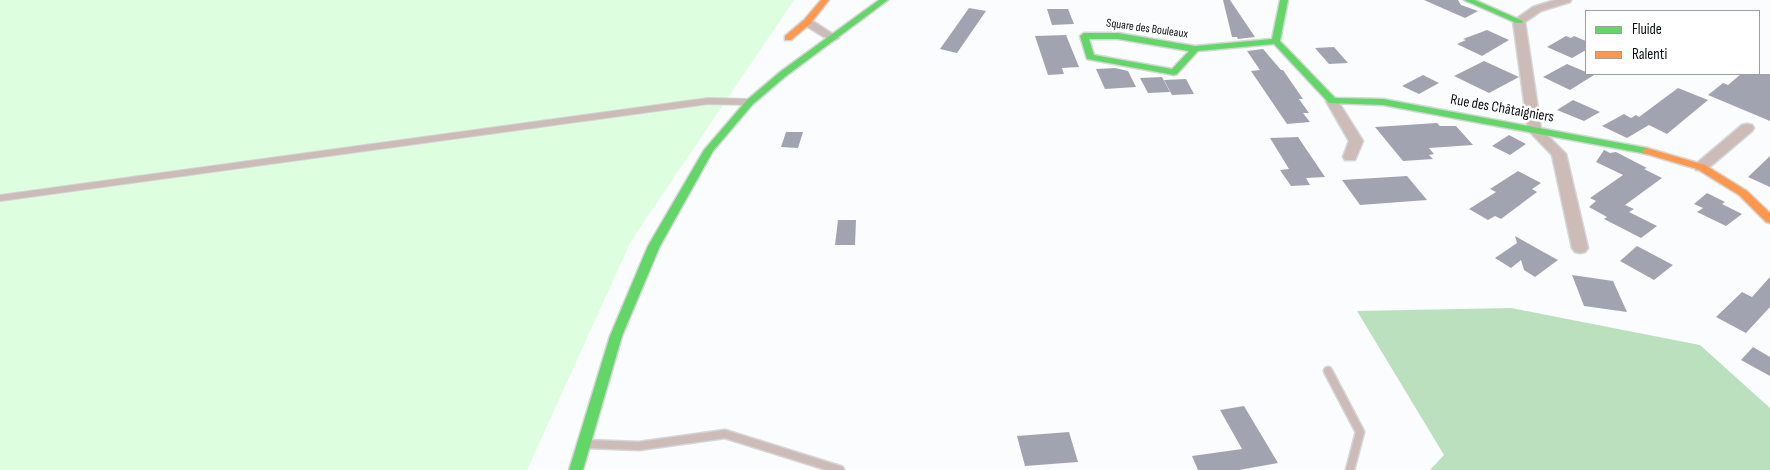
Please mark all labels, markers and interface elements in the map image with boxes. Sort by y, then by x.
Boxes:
legend [1585,10,1760,75]
street label: Square des Bouleaux [1105,16,1189,42]
text: Fluide [1632,20,1662,39]
text: Ralenti [1632,45,1667,64]
street label: Rue des Châtaigniers [1449,91,1555,127]

